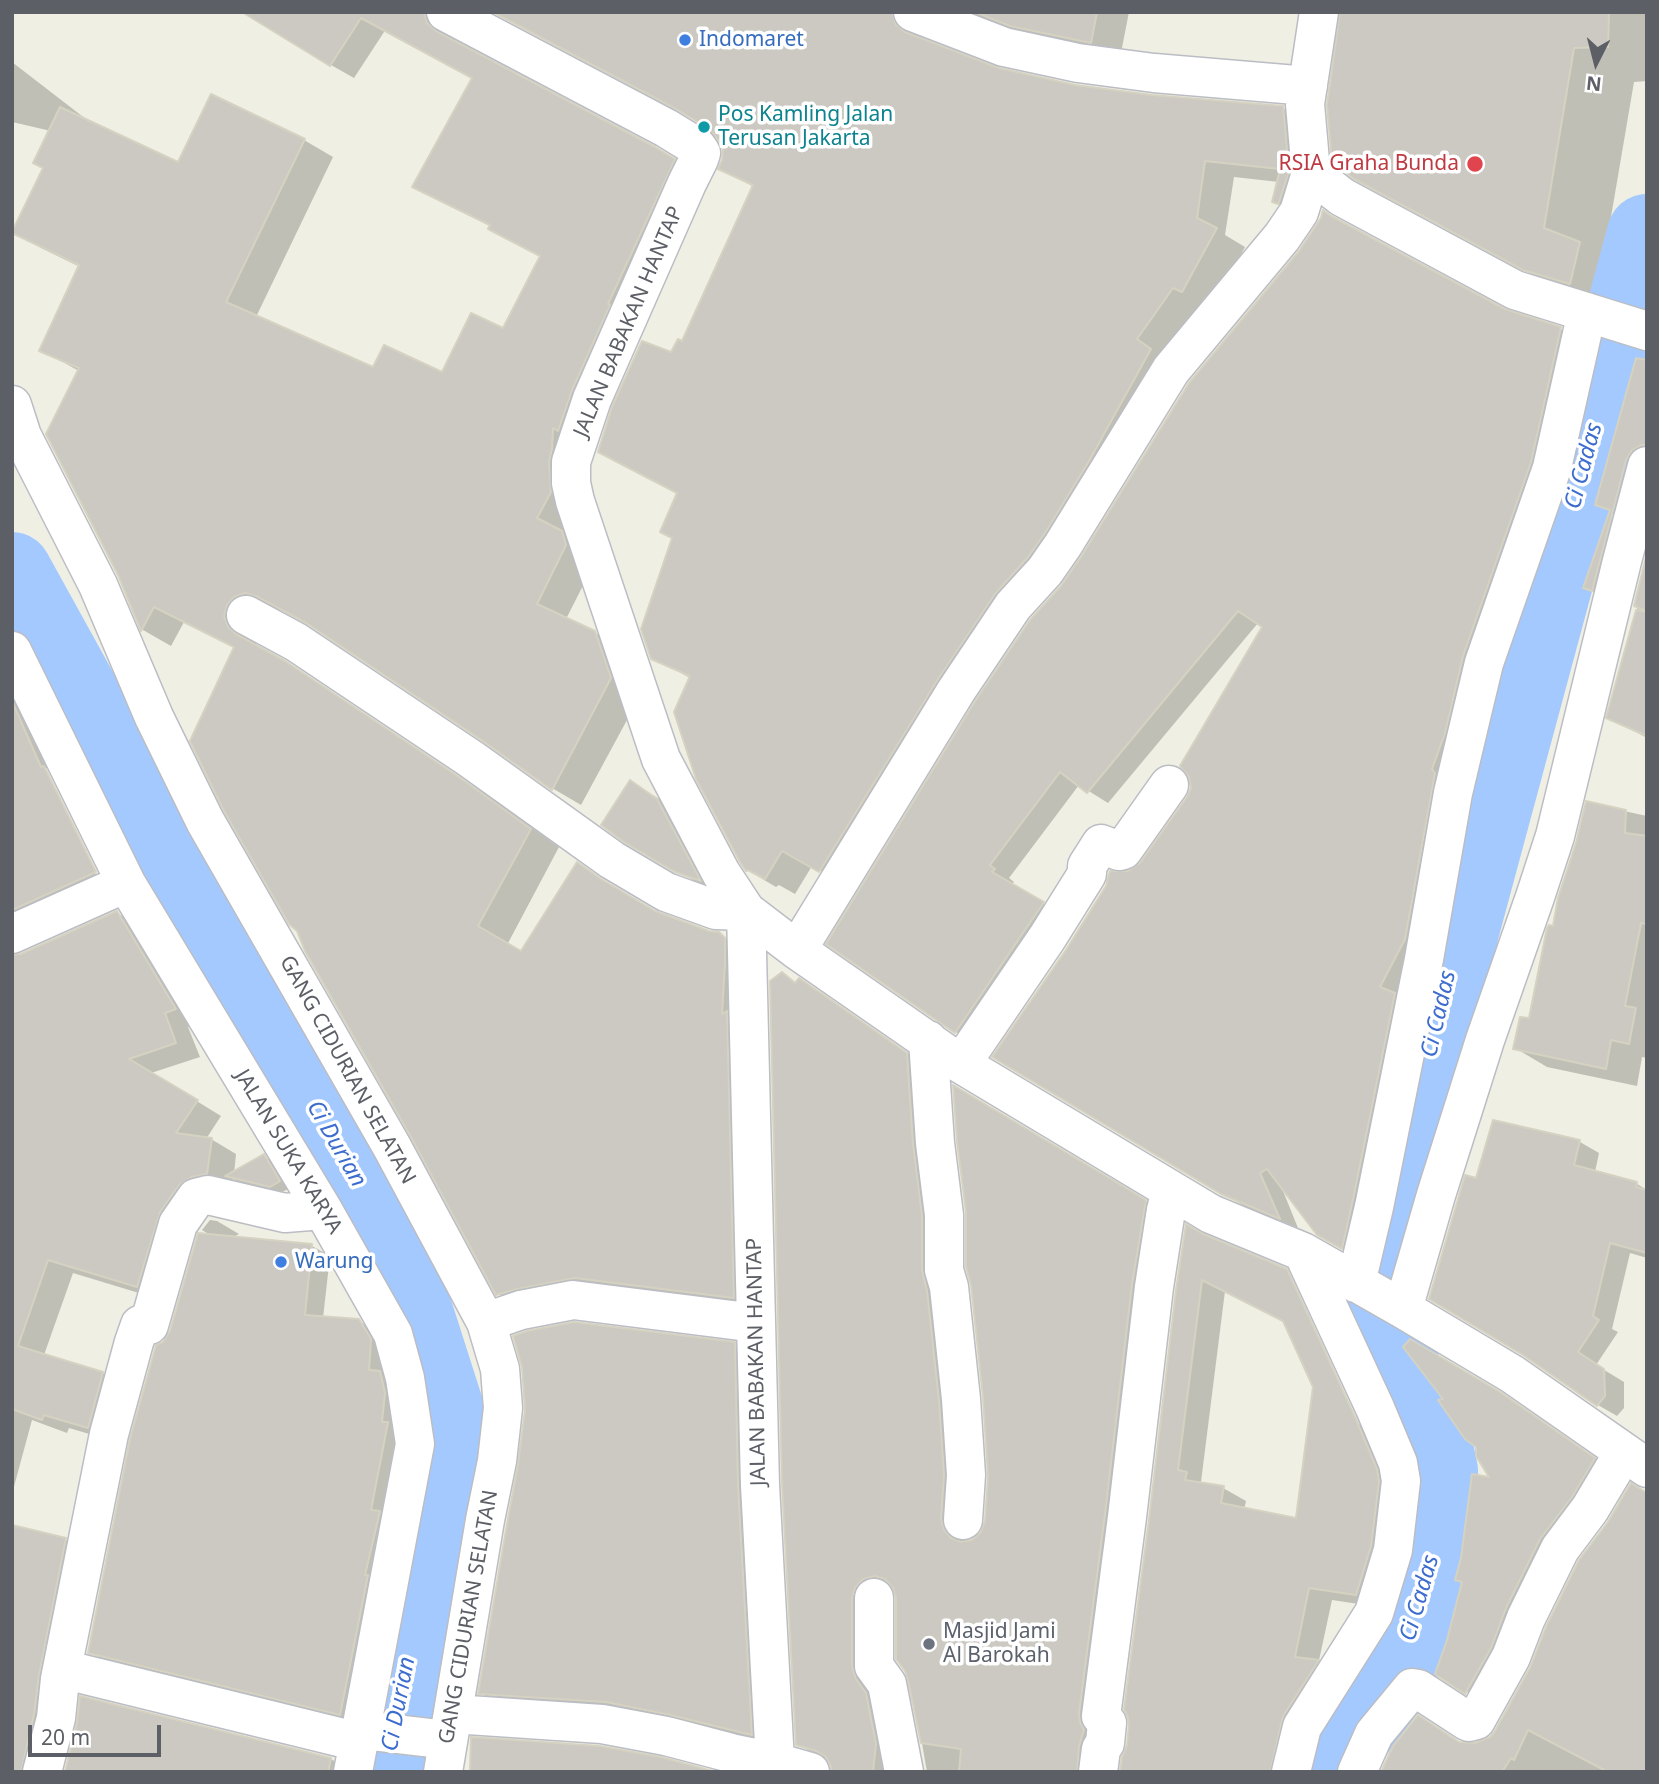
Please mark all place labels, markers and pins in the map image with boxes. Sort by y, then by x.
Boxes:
place label: Indomaret [699,27,804,53]
marker: Indomaret [677,32,693,48]
place label: Pos Kamling Jalan Terusan Jakarta [718,102,893,152]
marker: Pos Kamling Jalan Terusan Jakarta [696,119,712,135]
place label: RSIA Graha Bunda [1279,151,1459,177]
marker: RSIA Graha Bunda [1465,154,1485,174]
place label: Warung [295,1249,373,1275]
marker: Warung [273,1254,289,1270]
place label: Masjid Jami Al Barokah [943,1619,1056,1669]
marker: Masjid Jami Al Barokah [921,1636,937,1652]

